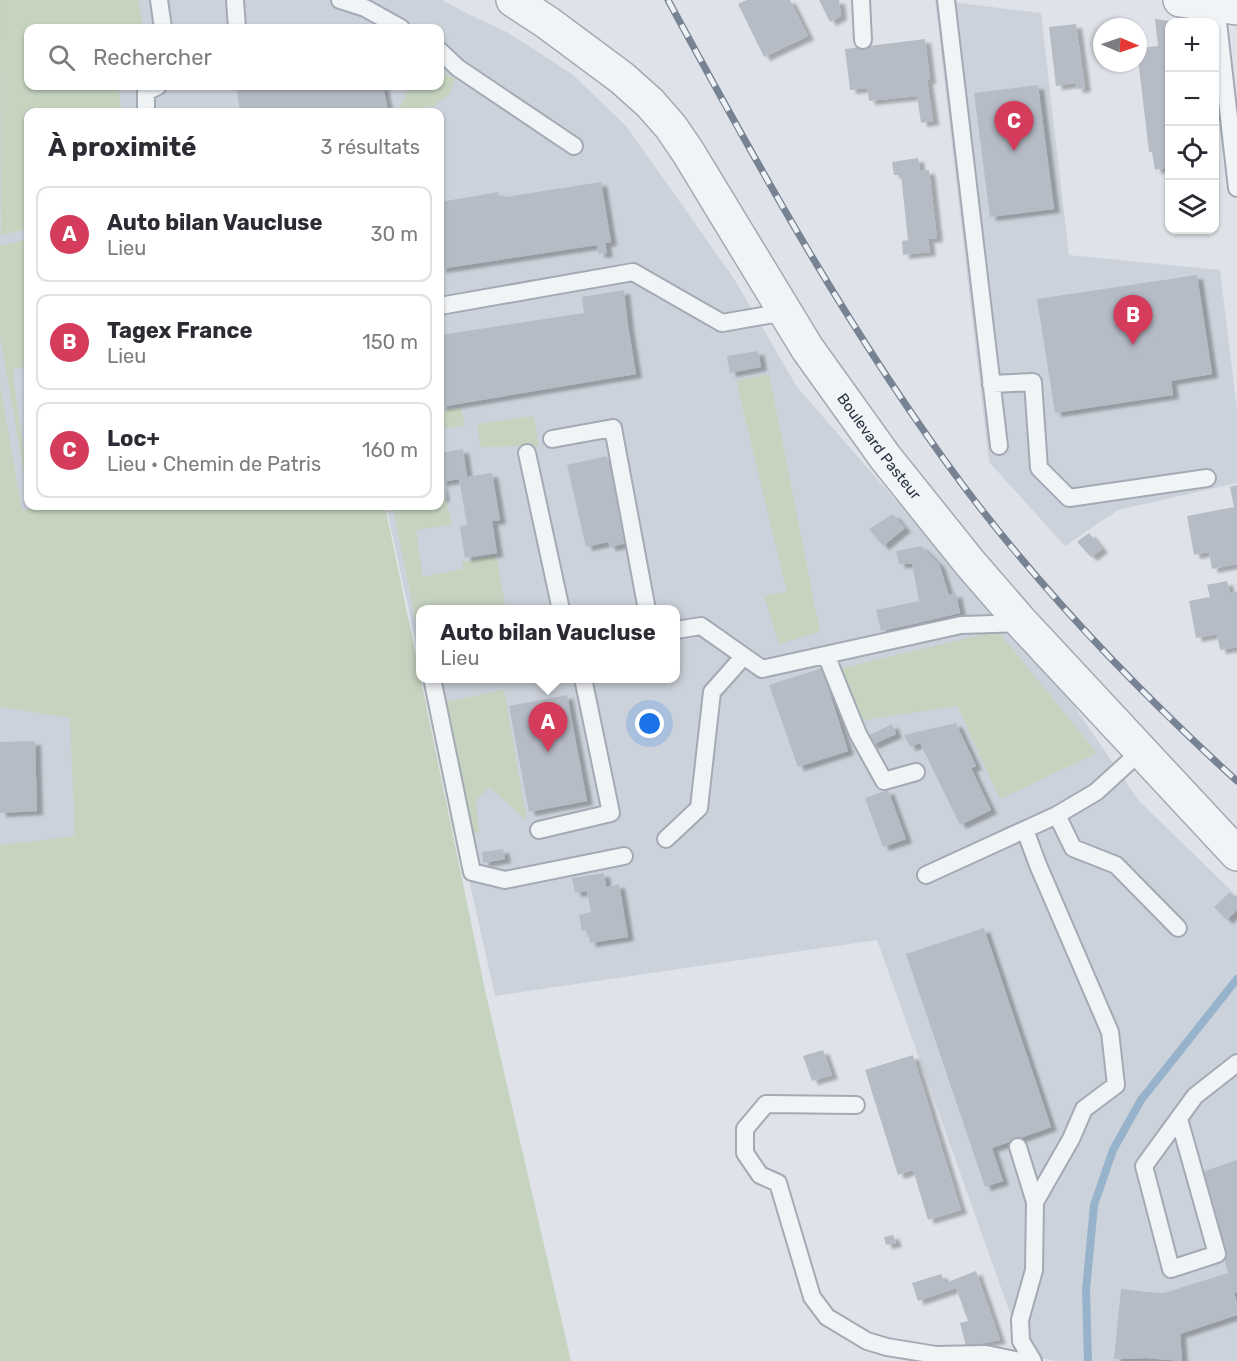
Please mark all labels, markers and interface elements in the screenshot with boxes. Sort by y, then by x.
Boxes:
north arrow [1093,18,1147,72]
map controls [1165,18,1219,234]
button: + [1165,18,1219,72]
search box [24,24,444,90]
icon: search [45,41,78,74]
text: Rechercher [93,44,212,71]
button: − [1165,72,1219,126]
pin: C [994,102,1034,151]
button: locate [1165,126,1219,180]
text: À proximité [48,132,197,163]
text: 3 résultats [321,135,420,159]
button: layers [1165,180,1219,234]
text: Auto bilan Vaucluse [107,209,322,236]
text: A [62,222,77,246]
text: 30 m [371,222,418,246]
text: Lieu [107,236,146,260]
pin: B [1114,296,1152,345]
text: Tagex France [107,317,253,344]
text: B [62,330,77,354]
text: 150 m [362,330,418,354]
text: Lieu [107,344,146,368]
street label: Boulevard Pasteur [833,390,925,504]
text: Loc+ [107,425,160,452]
text: C [62,438,77,462]
text: 160 m [362,438,418,462]
text: Lieu · Chemin de Patris [107,452,321,476]
popup [416,605,680,683]
text: Auto bilan Vaucluse [440,619,656,646]
text: Lieu [440,646,480,670]
pin: A [528,702,568,752]
your location [635,709,664,738]

